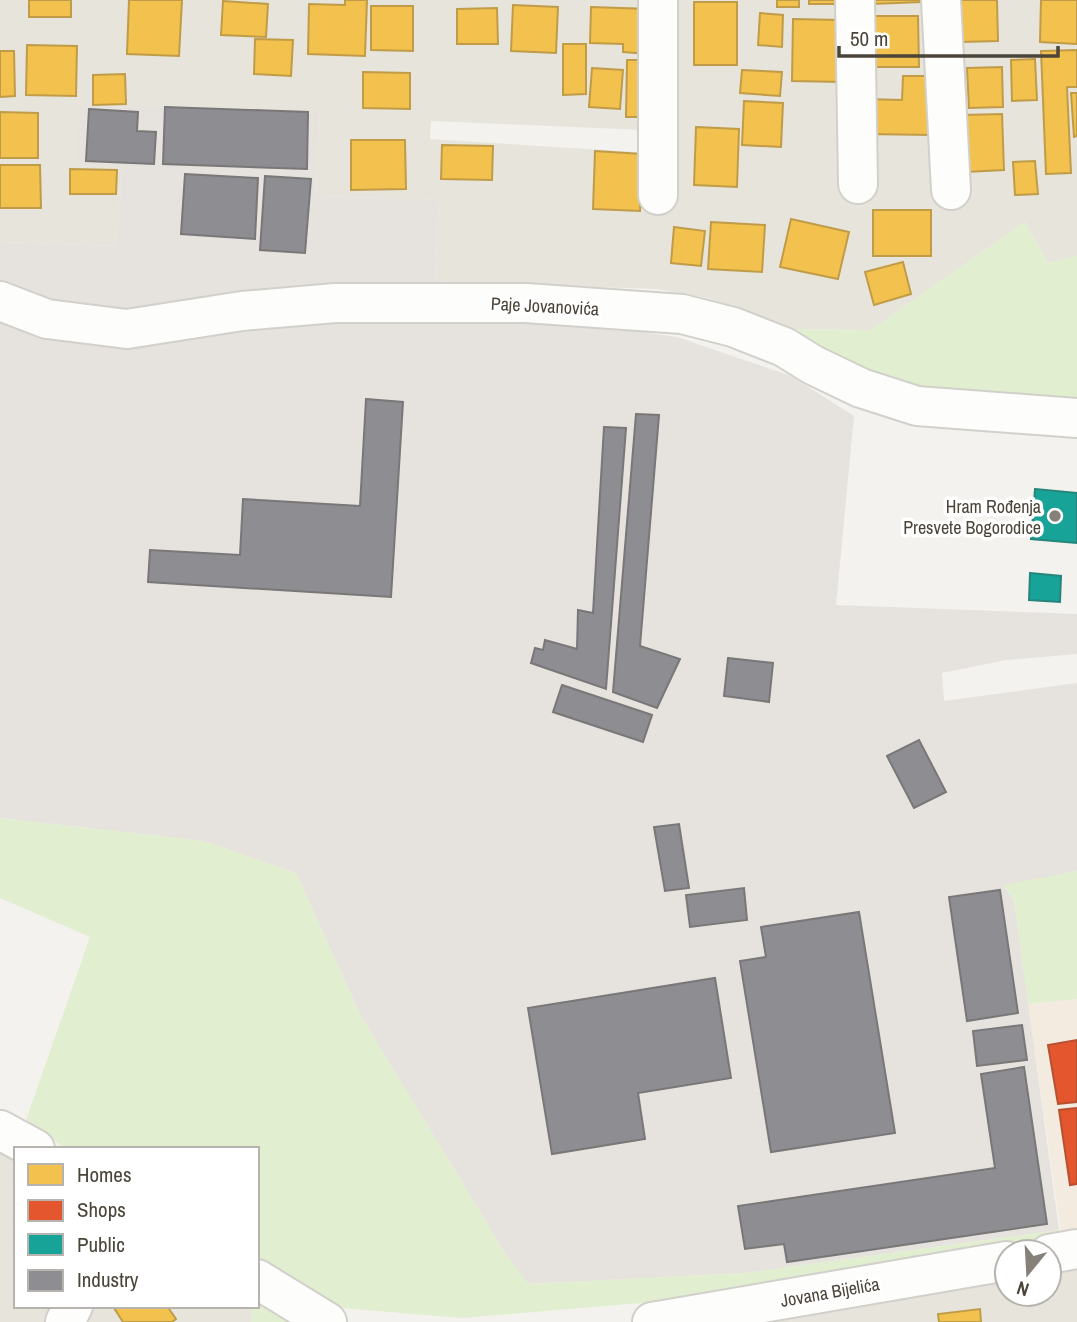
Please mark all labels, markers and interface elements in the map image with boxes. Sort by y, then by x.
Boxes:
scale bar [839,14,1058,58]
text: 50 m [850,24,888,53]
street label: Paje Jovanovića [490,291,600,321]
place label: Hram Rođenja Presvete Bogorodice [903,494,1041,540]
marker: Hram Rođenja Presvete Bogorodice [1047,508,1063,524]
legend [14,1147,259,1308]
text: Homes [77,1160,132,1189]
text: Shops [77,1195,126,1224]
text: Public [77,1230,125,1259]
north arrow [993,1238,1063,1308]
text: Industry [77,1265,139,1294]
street label: Jovana Bijelića [779,1271,881,1313]
text: N [1013,1275,1032,1303]

